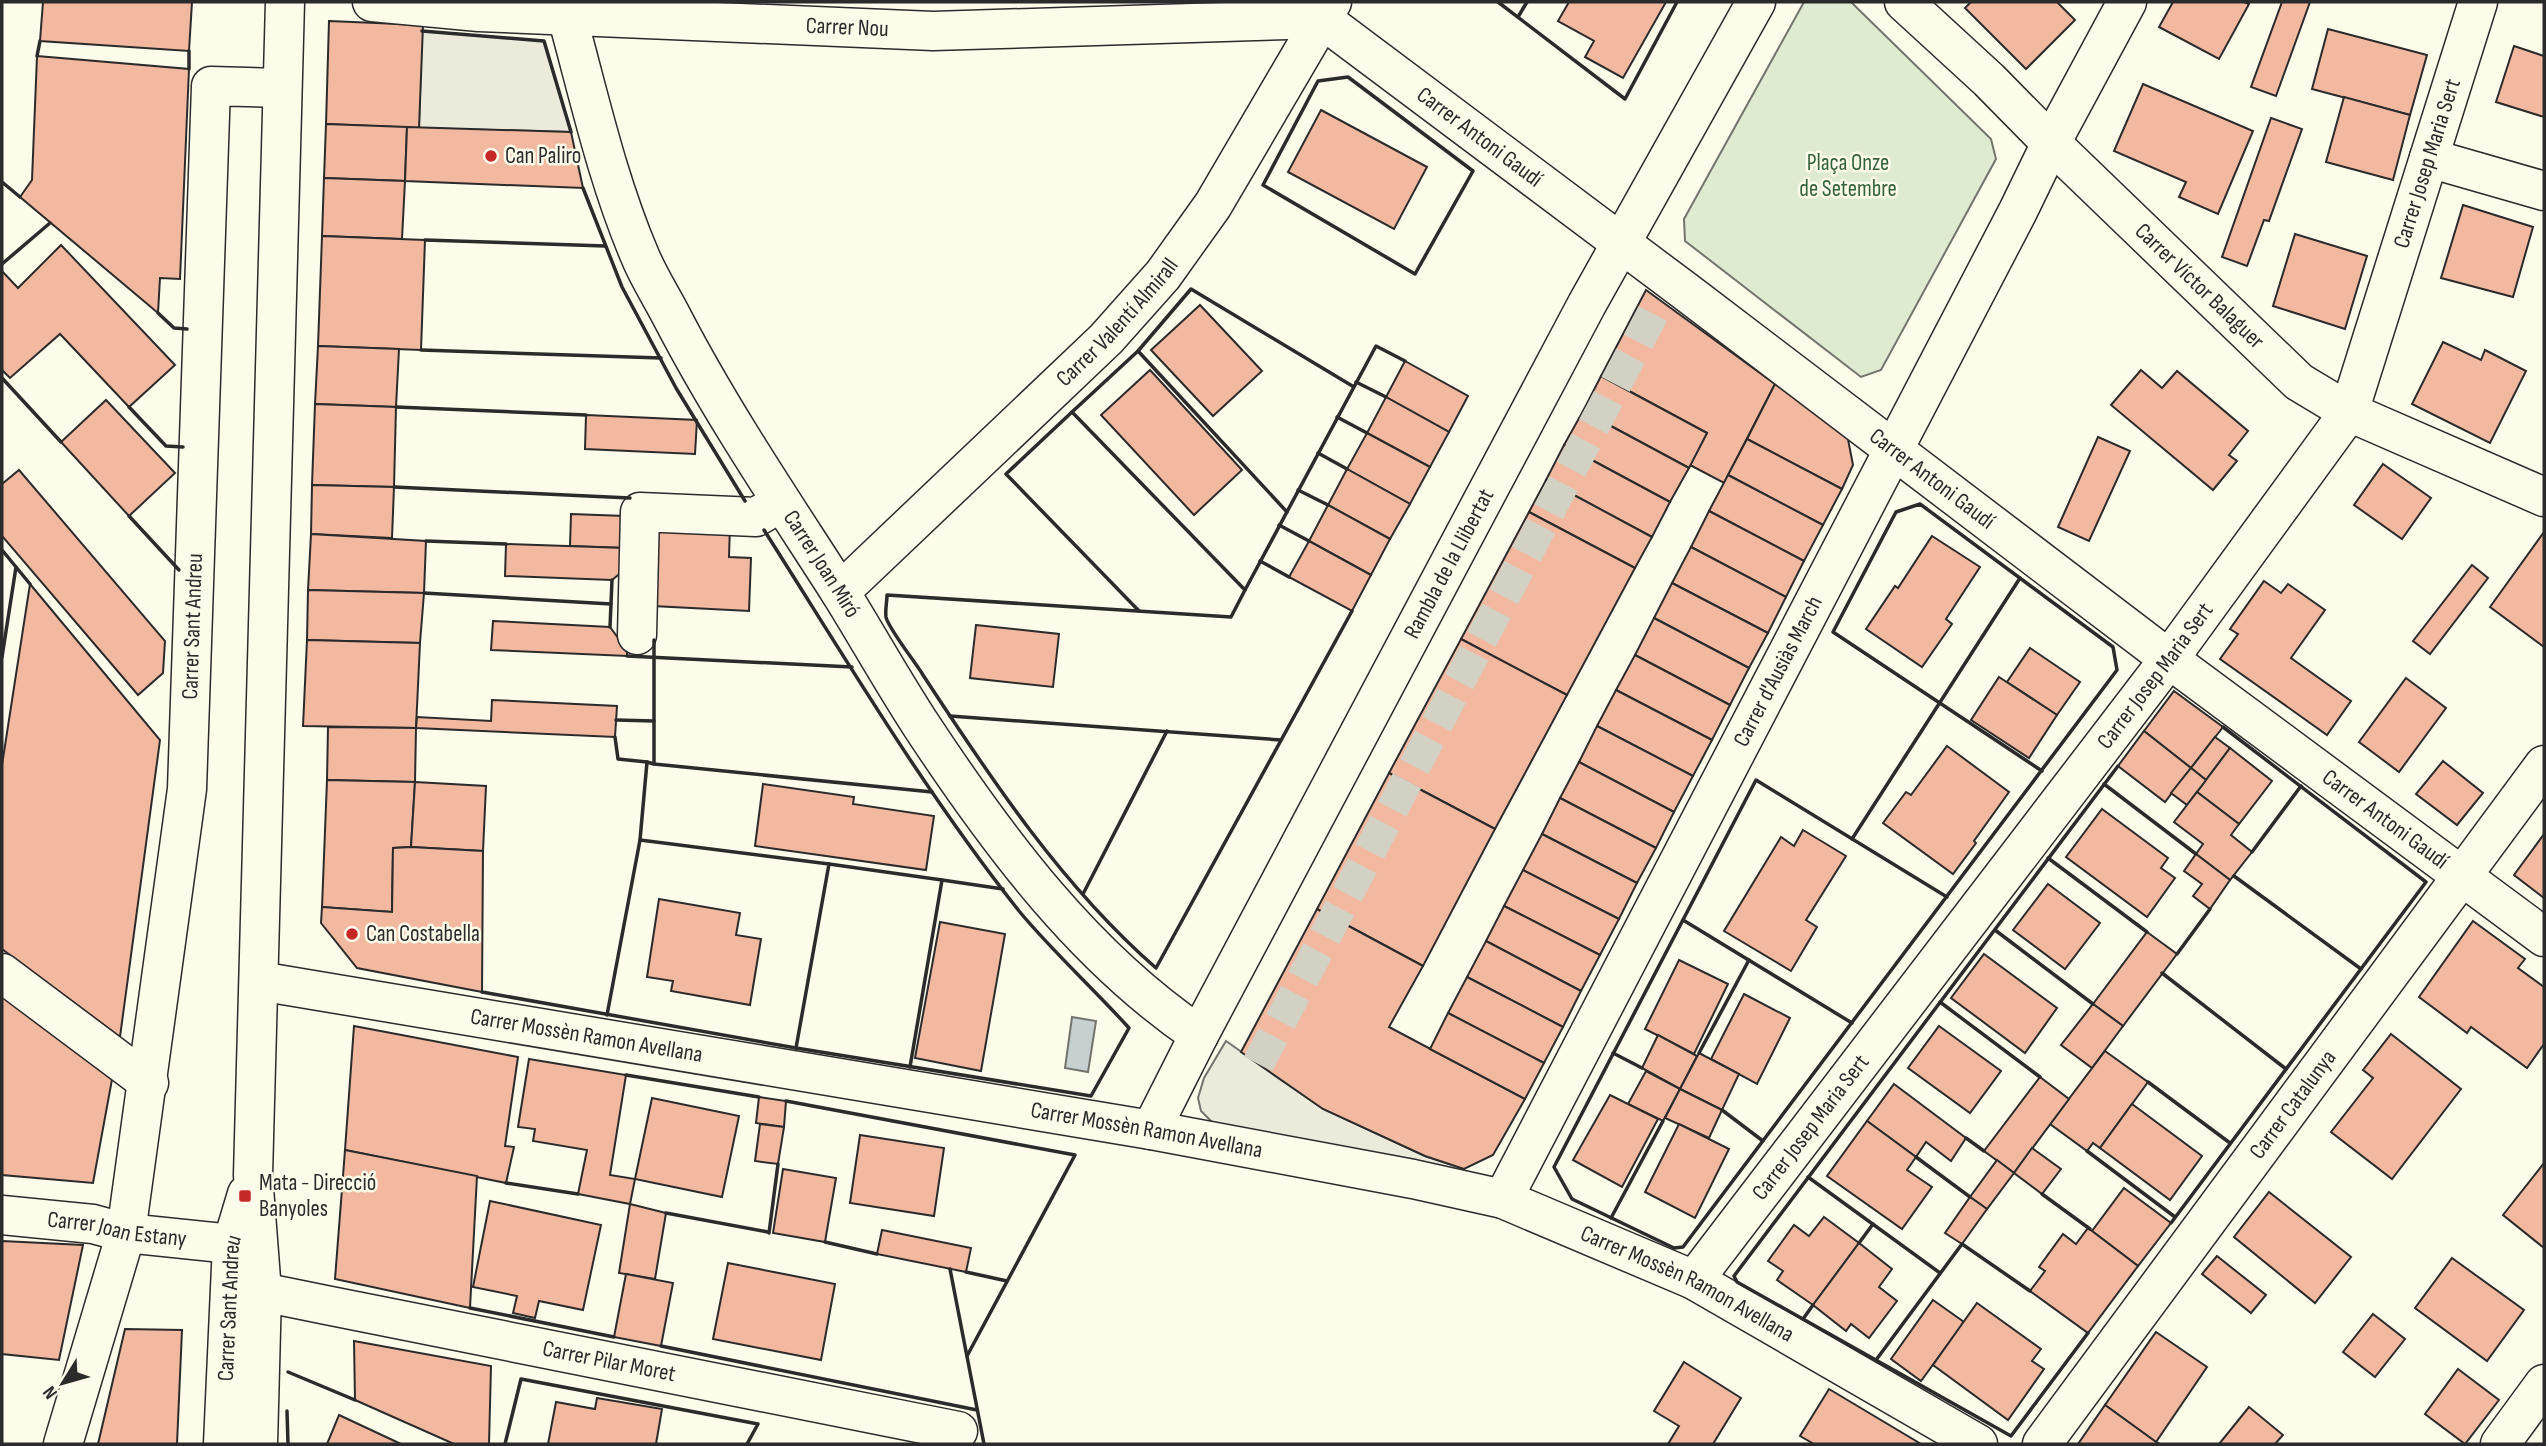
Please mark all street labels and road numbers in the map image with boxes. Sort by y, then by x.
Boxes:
street label: Carrer Nou [805,12,889,43]
street label: Carrer Josep Maria Sert [2387,75,2467,252]
street label: Carrer Antoni Gaudí [1411,81,1549,194]
street label: Carrer Víctor Balaguer [2129,217,2270,355]
street label: Carrer Valentí Almirall [1051,253,1184,393]
street label: Carrer Antoni Gaudí [1864,422,2001,536]
street label: Rambla de la Llibertat [1398,484,1500,643]
street label: Carrer Joan Miró [777,505,866,623]
street label: Carrer Sant Andreu [176,553,209,700]
street label: Carrer d'Ausiàs March [1727,591,1829,751]
street label: Carrer Josep Maria Sert [2091,597,2219,755]
street label: Carrer Antoni Gaudí [2317,763,2455,876]
street label: Carrer Mossèn Ramon Avellana [468,1003,705,1069]
street label: Carrer Catalunya [2243,1045,2342,1165]
street label: Carrer Josep Maria Sert [1746,1049,1875,1206]
street label: Carrer Mossèn Ramon Avellana [1028,1096,1265,1165]
street label: Carrer Joan Estany [46,1206,188,1253]
street label: Carrer Mossèn Ramon Avellana [1576,1219,1799,1349]
street label: Carrer Sant Andreu [212,1231,248,1382]
street label: Carrer Pilar Moret [540,1334,678,1388]

